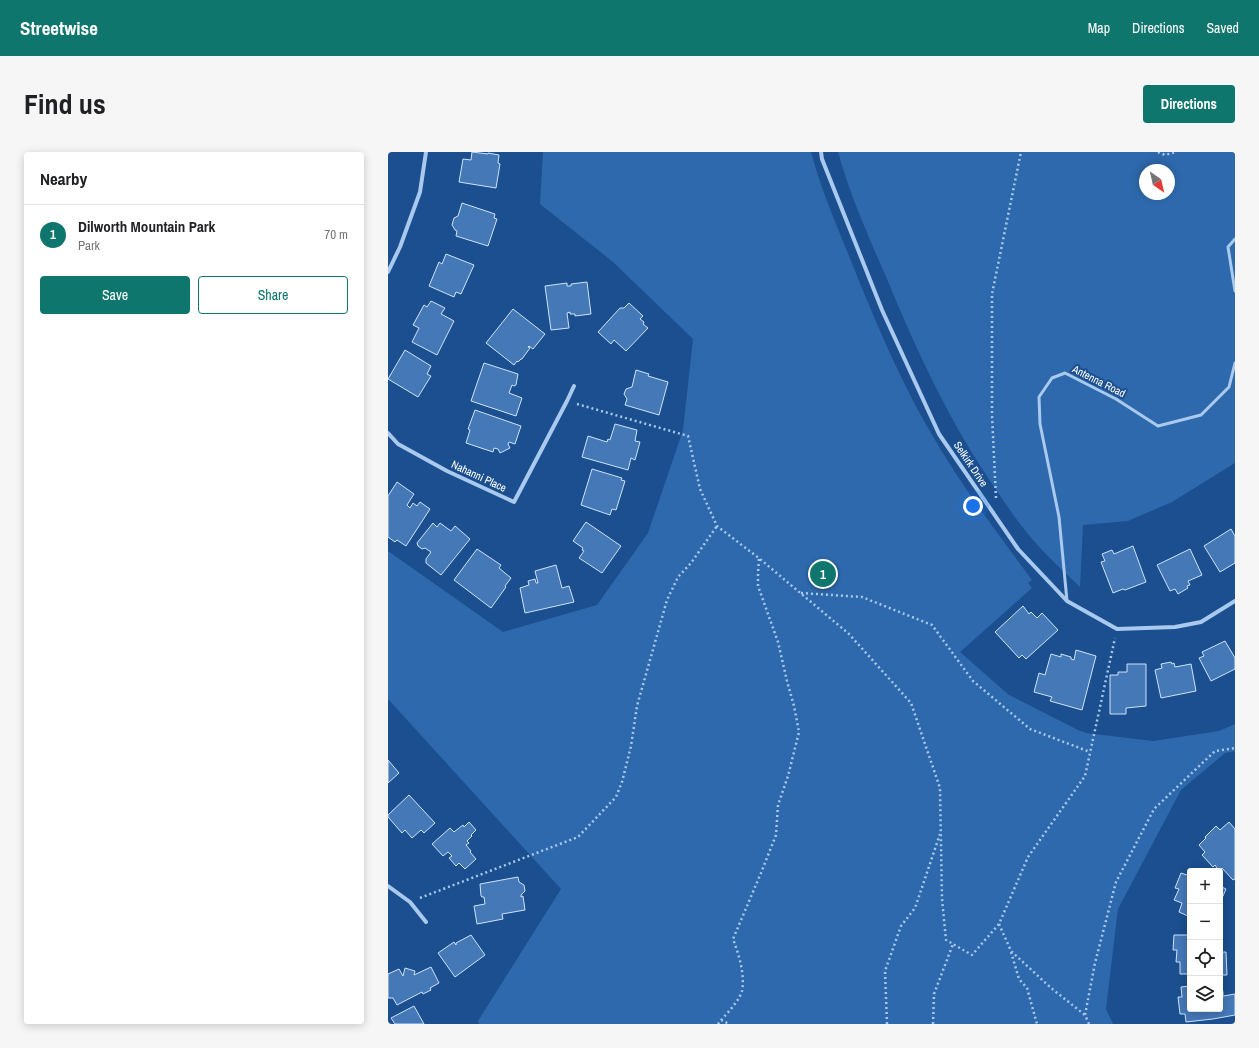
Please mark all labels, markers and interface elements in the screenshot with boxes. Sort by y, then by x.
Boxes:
text: Streetwise [20,15,98,41]
text: Map [1088,19,1110,37]
text: Directions [1132,19,1184,37]
text: Saved [1206,19,1239,37]
text: Find us [24,85,106,123]
button: Directions [1143,85,1235,123]
north arrow [1139,164,1175,200]
text: Nearby [40,167,87,190]
text: Dilworth Mountain Park [78,216,215,237]
text: 1 [50,226,56,243]
text: 70 m [324,226,348,243]
text: Park [78,237,100,254]
button: Save [40,276,190,314]
button: Share [198,276,348,314]
street label: Antenna Road [1069,361,1128,400]
street label: Selkirk Drive [951,439,991,489]
street label: Nahanni Place [449,457,509,495]
your location [963,496,983,516]
pin: 1 [810,559,836,589]
map controls [1187,868,1223,1012]
button: + [1187,868,1223,904]
button: − [1187,904,1223,940]
button: locate [1187,940,1223,976]
button: layers [1187,976,1223,1012]

